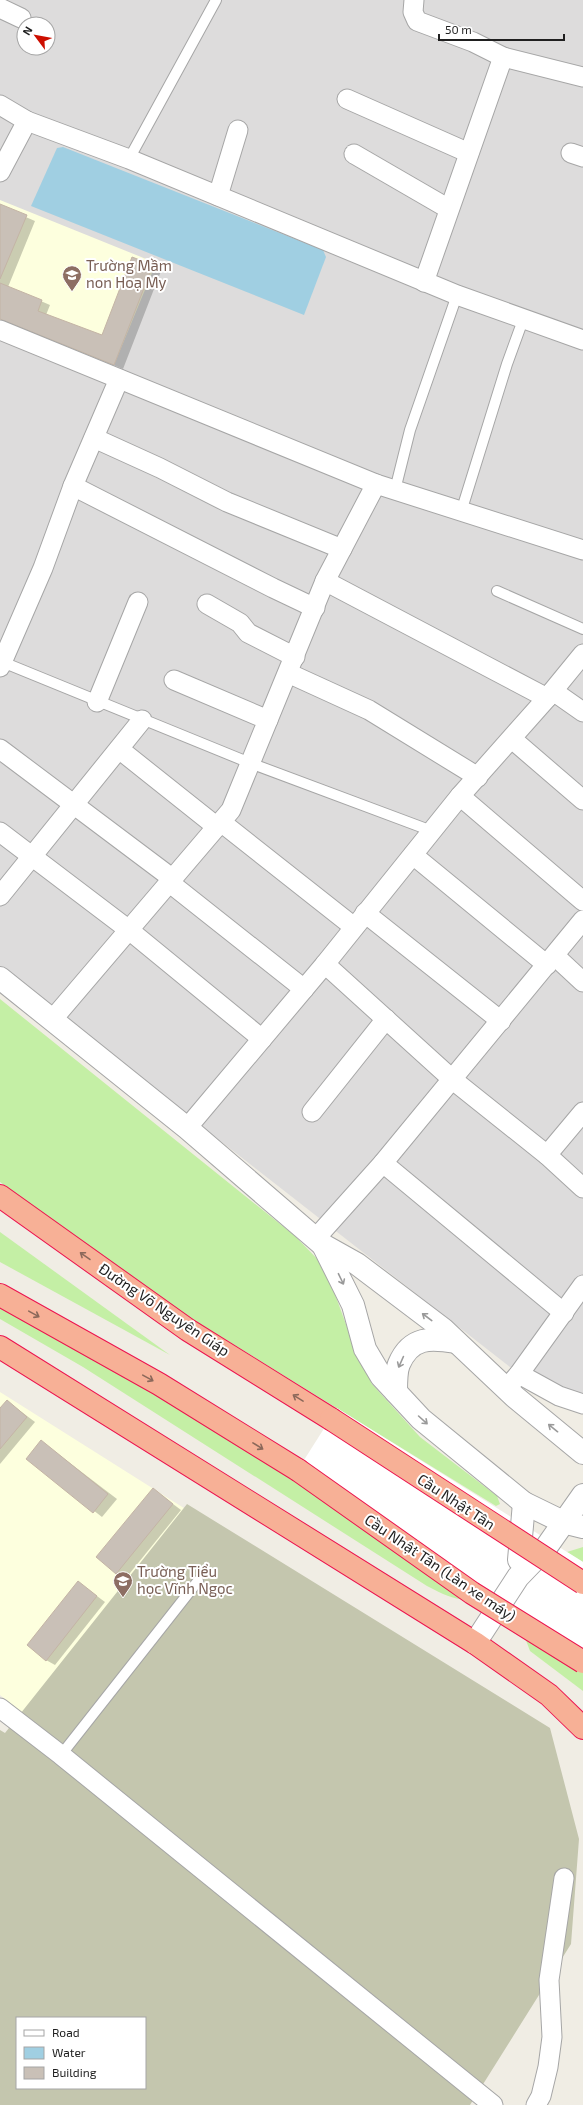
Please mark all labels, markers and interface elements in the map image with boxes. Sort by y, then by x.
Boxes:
north arrow [16,16,56,56]
scale bar [439,16,564,42]
text: 50 m [445,22,472,36]
text: N [19,24,35,37]
place label: Trường Mầm non Hoạ My [86,256,172,291]
school or university icon: Trường Mầm non Hoạ My [61,264,83,292]
one-way arrow [80,1252,91,1260]
street label: Đường Võ Nguyên Giáp [96,1259,233,1360]
one-way arrow [338,1273,345,1285]
one-way arrow [28,1311,40,1319]
one-way arrow [421,1313,432,1321]
one-way arrow [397,1356,404,1368]
one-way arrow [141,1374,153,1382]
one-way arrow [292,1394,304,1402]
one-way arrow [418,1415,428,1425]
one-way arrow [547,1424,558,1433]
one-way arrow [252,1442,264,1450]
street label: Cầu Nhật Tân [414,1469,499,1533]
street label: Cầu Nhật Tân (Làn xe máy) [361,1510,520,1625]
place label: Trường Tiểu học Vĩnh Ngọc [137,1562,233,1597]
school or university icon: Trường Tiểu học Vĩnh Ngọc [112,1570,134,1598]
legend [16,2017,146,2089]
text: Road [52,2025,80,2039]
text: Water [52,2045,86,2059]
text: Building [52,2065,97,2079]

